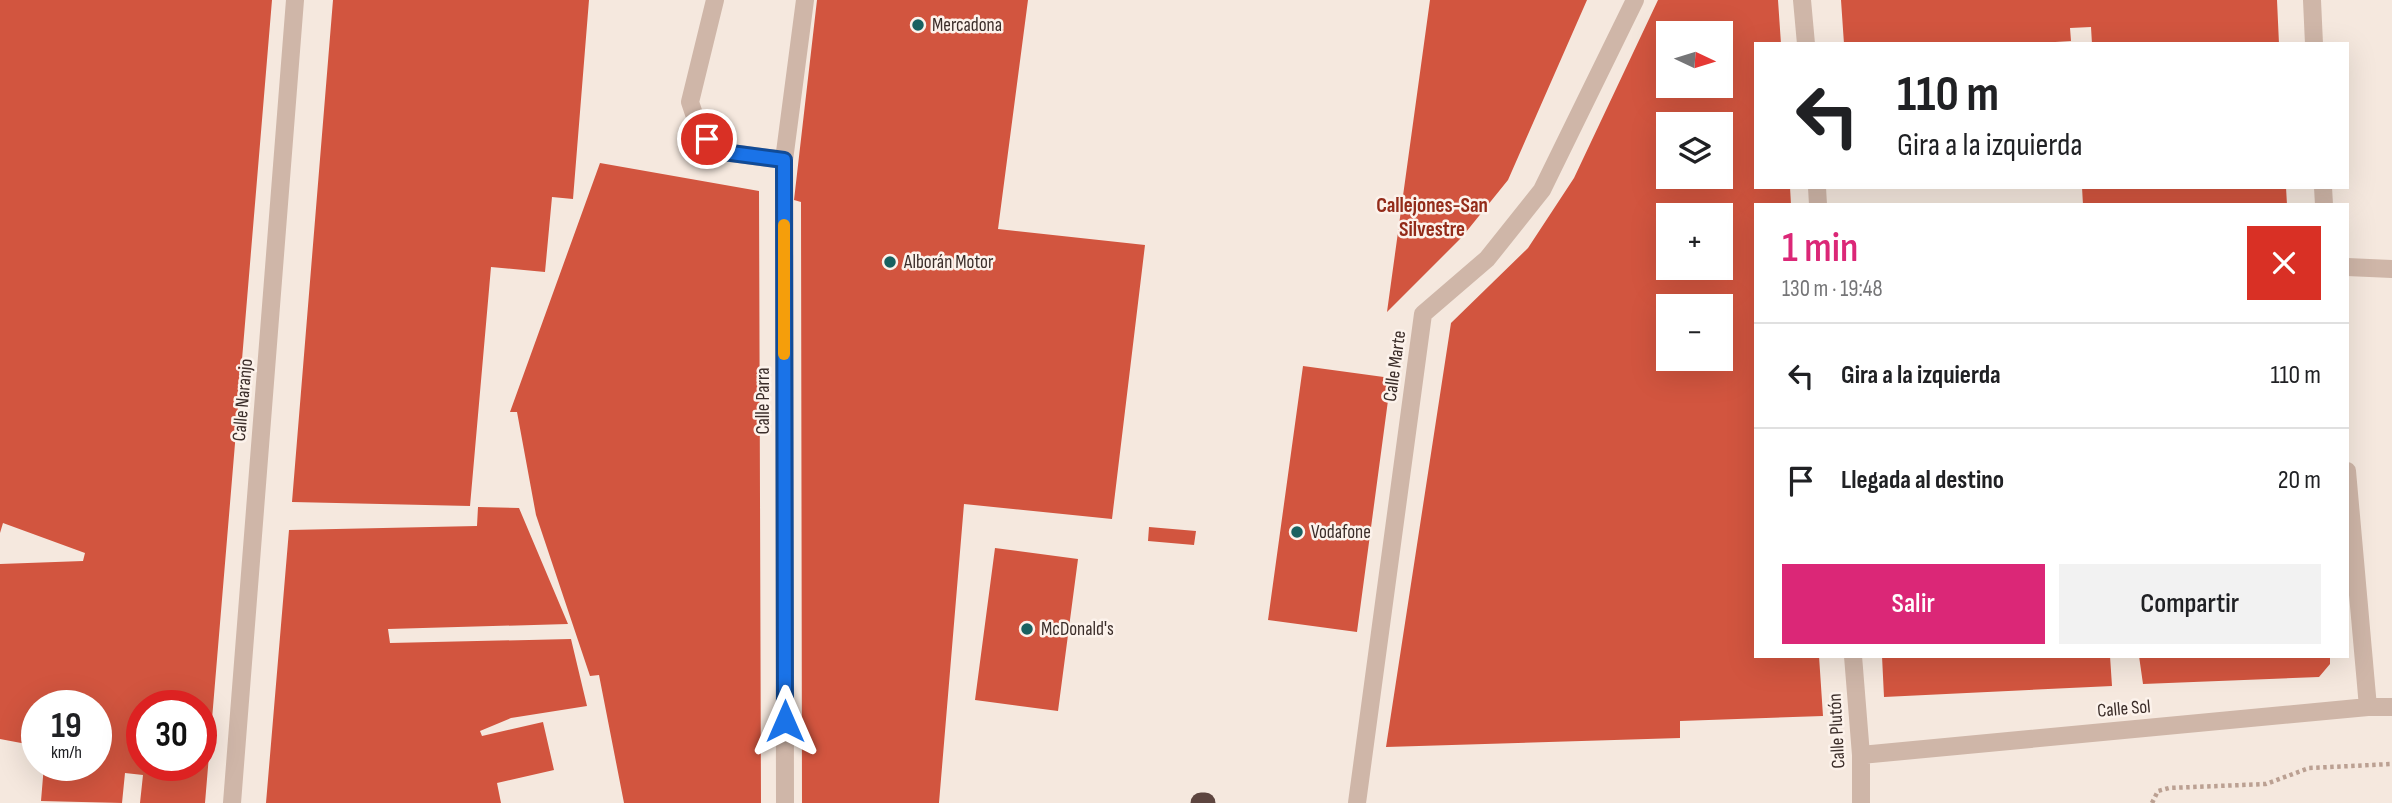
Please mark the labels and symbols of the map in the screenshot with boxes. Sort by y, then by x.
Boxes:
place label: Mercadona [932,14,1002,37]
marker: Mercadona [910,17,926,33]
north arrow [1656,21,1732,98]
pin [677,109,737,169]
district label: Callejones-San Silvestre [1376,193,1488,242]
place label: Alborán Motor [903,251,994,274]
marker: Alborán Motor [882,254,898,270]
street label: Calle Marte [1379,329,1411,403]
street label: Calle Naranjo [228,358,258,442]
street label: Calle Parra [752,368,775,434]
place label: Vodafone [1311,521,1371,544]
marker: Vodafone [1289,524,1305,540]
place label: McDonald's [1041,618,1114,641]
marker: McDonald's [1019,621,1035,637]
position arrow [748,684,822,758]
speed limit sign: 30 [126,690,217,781]
street label: Calle Plutón [1824,693,1850,769]
street label: Calle Sol [2096,695,2152,723]

